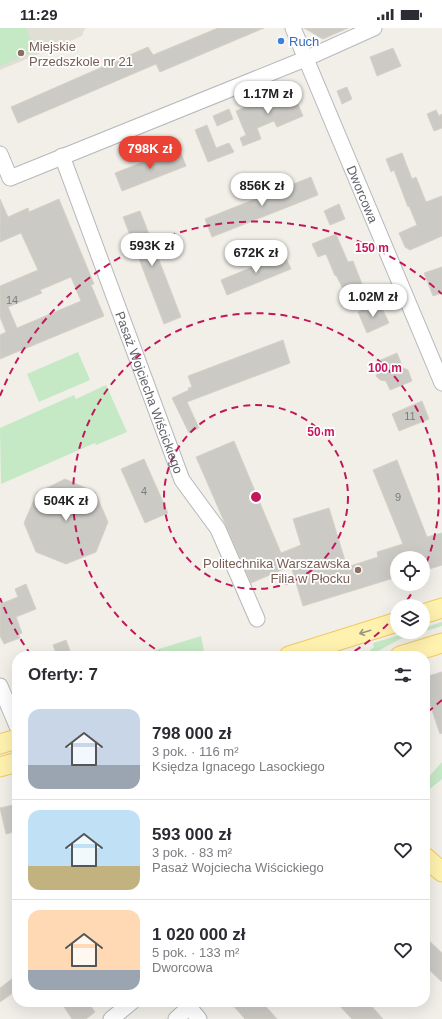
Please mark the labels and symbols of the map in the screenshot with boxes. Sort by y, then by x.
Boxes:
place label: Ruch [289,34,319,49]
marker: Ruch [276,36,286,46]
place label: Miejskie Przedszkole nr 21 [29,39,133,69]
marker: Miejskie Przedszkole nr 21 [16,48,26,58]
pin: 1.17M zł [227,81,309,115]
pin: 798K zł [113,136,187,170]
street label: Dworcowa [344,163,381,226]
pin: 856K zł [225,173,299,207]
pin: 593K zł [115,233,189,267]
pin: 672K zł [219,240,293,274]
text: 150 m [355,241,389,255]
pin: 1.02M zł [332,284,414,318]
house number: 14 [6,294,18,306]
street label: Pasaż Wojciecha Wiścickiego [112,309,186,476]
text: 100 m [368,361,402,375]
house number: 11 [404,410,416,422]
text: 50 m [307,425,335,439]
house number: 4 [141,485,147,497]
pin: 504K zł [29,488,103,522]
centre of rings [249,490,263,504]
house number: 9 [395,491,401,503]
place label: Politechnika Warszawska Filia w Płocku [203,556,351,586]
marker: Politechnika Warszawska Filia w Płocku [353,565,363,575]
one-way arrow [358,629,371,636]

